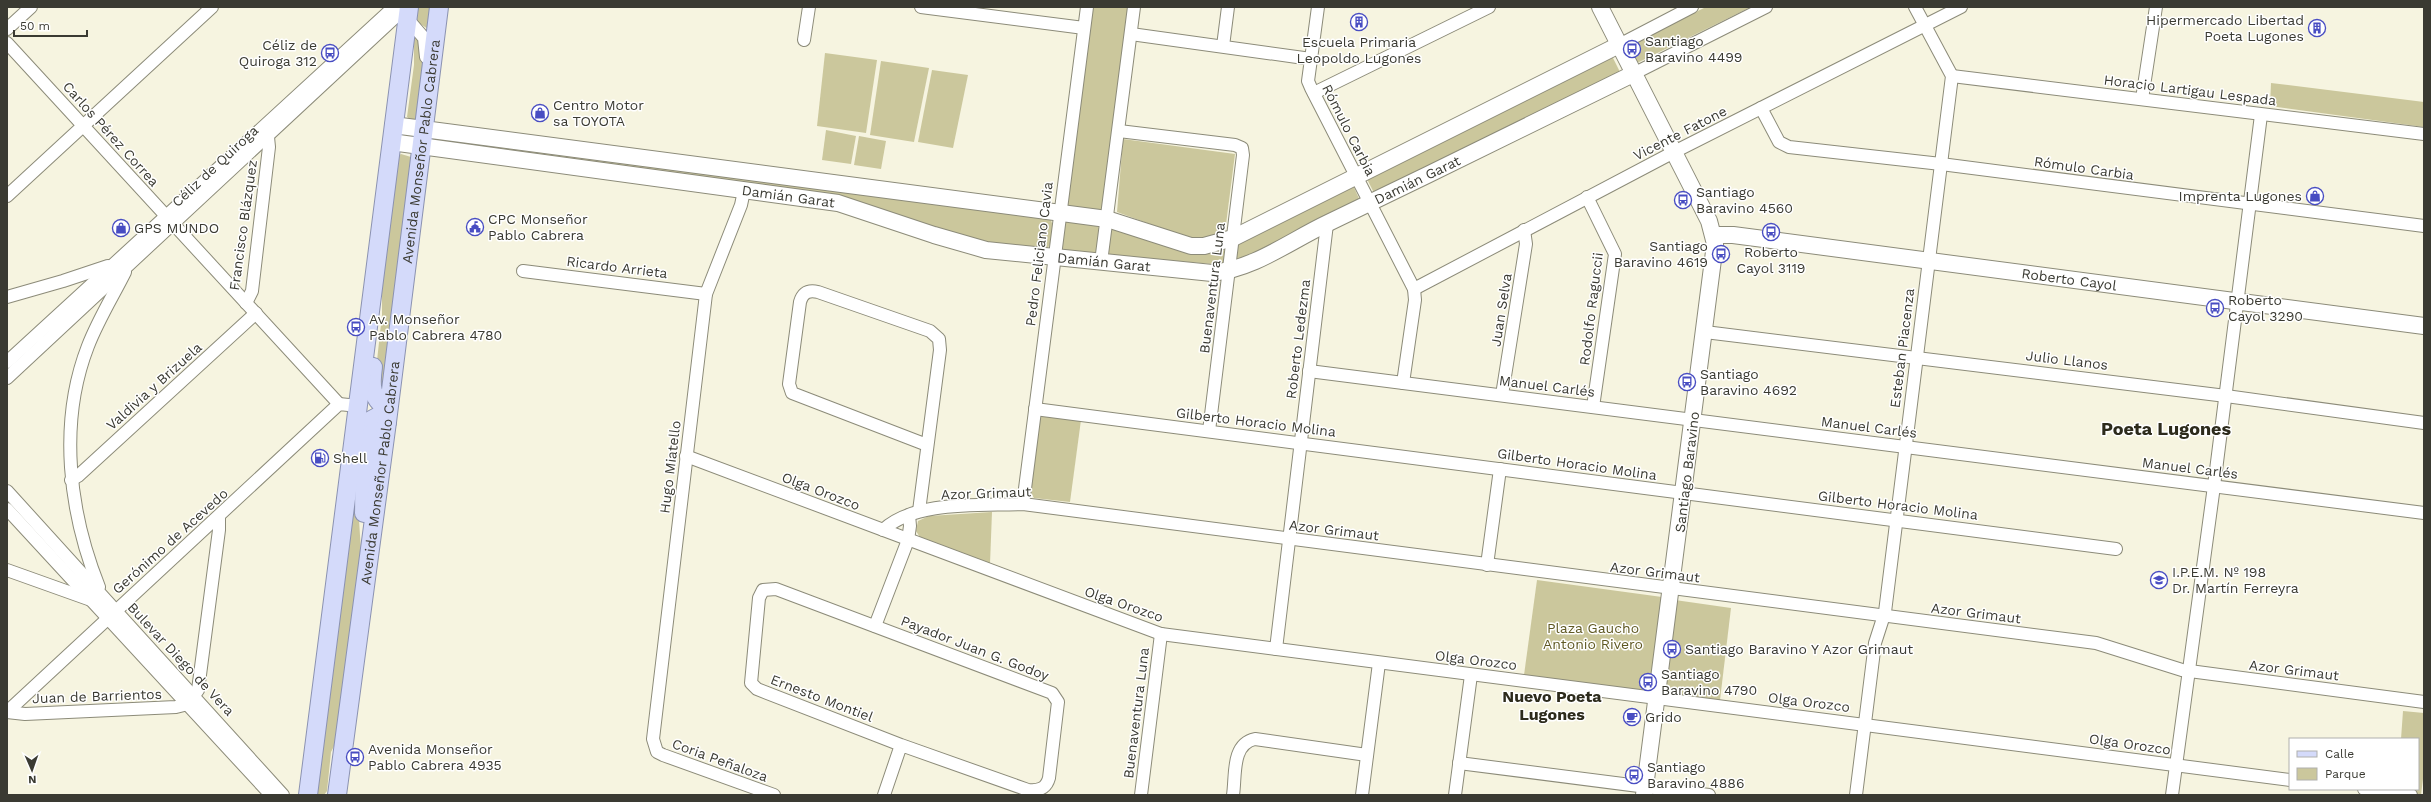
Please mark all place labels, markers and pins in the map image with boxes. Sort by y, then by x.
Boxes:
building icon: Escuela Primaria Leopoldo Lugones [1349,12,1369,32]
place label: Hipermercado Libertad Poeta Lugones [2146,12,2304,44]
building icon: Hipermercado Libertad Poeta Lugones [2307,18,2327,38]
place label: Santiago Baravino 4499 [1645,33,1743,65]
place label: Escuela Primaria Leopoldo Lugones [1297,34,1421,66]
place label: Céliz de Quiroga 312 [239,37,317,69]
bus stop icon: Santiago Baravino 4499 [1622,39,1642,59]
bus stop icon: Céliz de Quiroga 312 [320,43,340,63]
place label: Centro Motor sa TOYOTA [553,97,644,129]
shop icon: Centro Motor sa TOYOTA [530,103,550,123]
place label: Santiago Baravino 4560 [1696,184,1793,216]
shop icon: Imprenta Lugones [2305,186,2325,206]
place label: Imprenta Lugones [2179,188,2302,204]
bus stop icon: Santiago Baravino 4560 [1673,190,1693,210]
place label: CPC Monseñor Pablo Cabrera [488,211,588,243]
public building icon: CPC Monseñor Pablo Cabrera [465,217,485,237]
shop icon: GPS MUNDO [111,218,131,238]
place label: GPS MUNDO [134,220,219,236]
bus stop icon: Roberto Cayol 3119 [1761,222,1781,242]
place label: Santiago Baravino 4619 [1614,238,1708,270]
bus stop icon: Santiago Baravino 4619 [1711,244,1731,264]
place label: Roberto Cayol 3119 [1736,244,1806,276]
place label: Roberto Cayol 3290 [2228,292,2303,324]
bus stop icon: Roberto Cayol 3290 [2205,298,2225,318]
place label: Av. Monseñor Pablo Cabrera 4780 [369,311,502,343]
bus stop icon: Av. Monseñor Pablo Cabrera 4780 [346,317,366,337]
place label: Santiago Baravino 4692 [1700,366,1797,398]
bus stop icon: Santiago Baravino 4692 [1677,372,1697,392]
fuel station icon: Shell [310,448,330,468]
place label: Shell [333,450,368,466]
place label: I.P.E.M. Nº 198 Dr. Martín Ferreyra [2172,564,2299,596]
school or university icon: I.P.E.M. Nº 198 Dr. Martín Ferreyra [2149,570,2169,590]
bus stop icon: Santiago Baravino Y Azor Grimaut [1662,639,1682,659]
place label: Santiago Baravino Y Azor Grimaut [1685,641,1913,657]
place label: Santiago Baravino 4790 [1661,666,1757,698]
bus stop icon: Santiago Baravino 4790 [1638,672,1658,692]
cafe icon: Grido [1622,707,1642,727]
place label: Grido [1645,709,1682,725]
place label: Avenida Monseñor Pablo Cabrera 4935 [368,741,502,773]
bus stop icon: Avenida Monseñor Pablo Cabrera 4935 [345,747,365,767]
place label: Santiago Baravino 4886 [1647,759,1744,791]
bus stop icon: Santiago Baravino 4886 [1624,765,1644,785]

